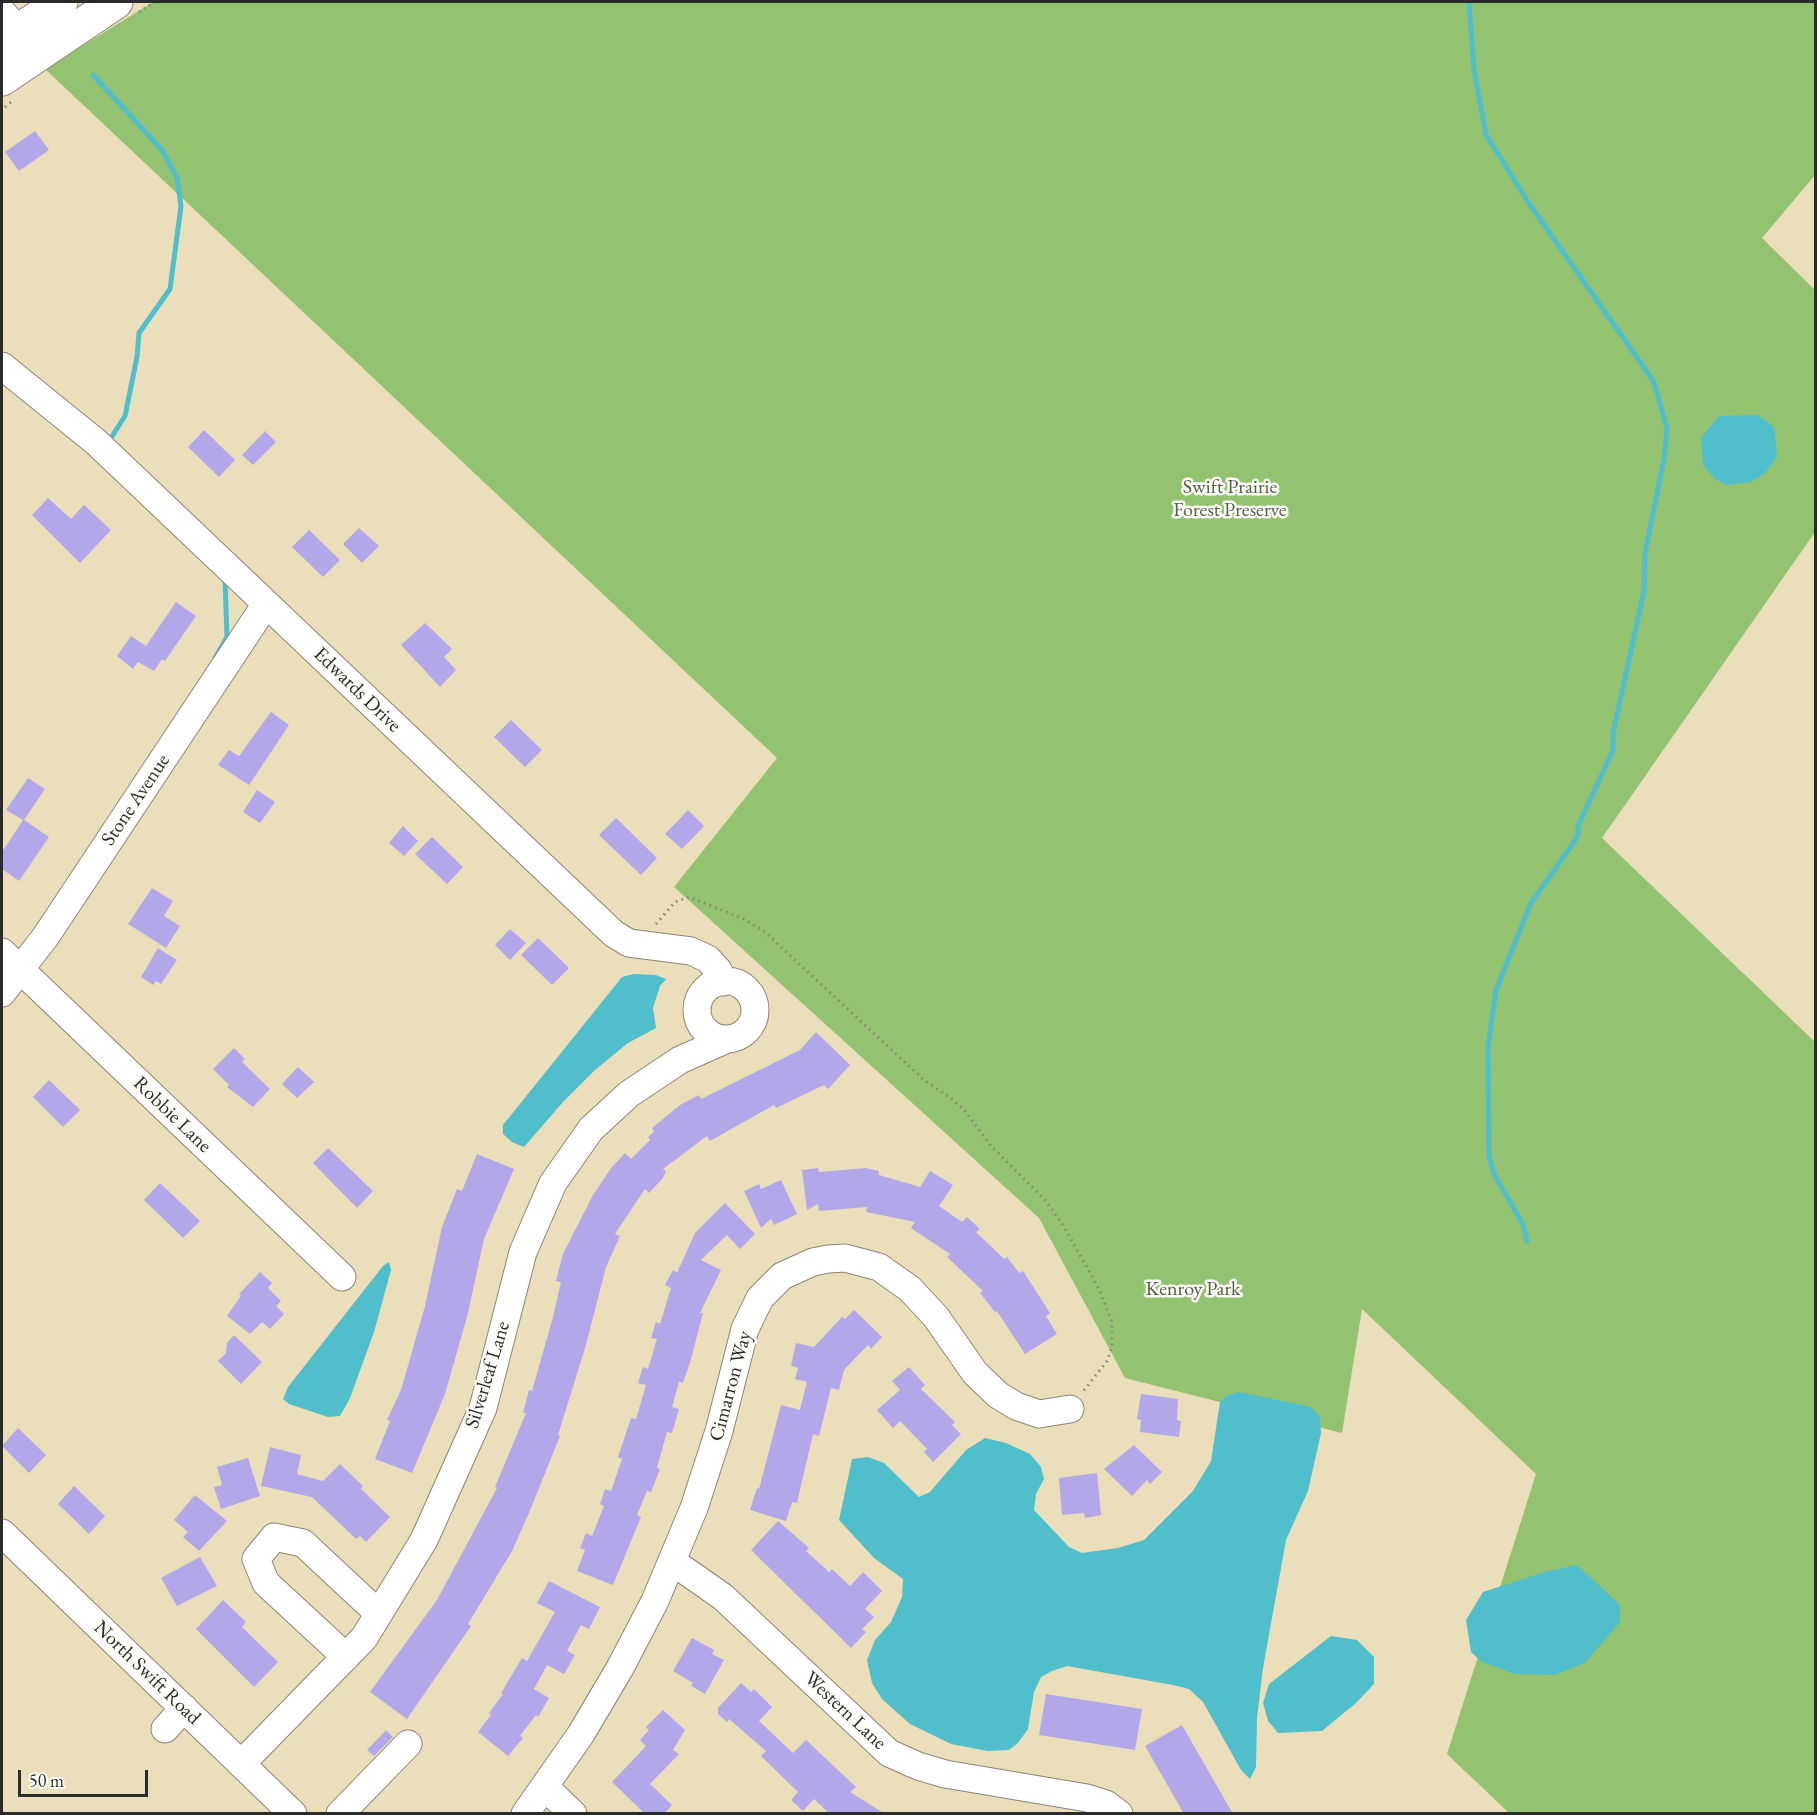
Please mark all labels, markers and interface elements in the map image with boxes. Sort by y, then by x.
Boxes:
park label: Swift Prairie Forest Preserve [1173,476,1287,523]
street label: Edwards Drive [308,642,406,738]
street label: Stone Avenue [97,750,175,850]
street label: Robbie Lane [128,1072,216,1158]
park label: Kenroy Park [1146,1278,1240,1302]
street label: Silverleaf Lane [460,1319,516,1431]
street label: Cimarron Way [705,1328,757,1444]
street label: North Swift Road [89,1616,205,1730]
street label: Western Lane [799,1667,891,1755]
scale bar [21,1758,152,1796]
text: 50 m [29,1769,64,1792]

